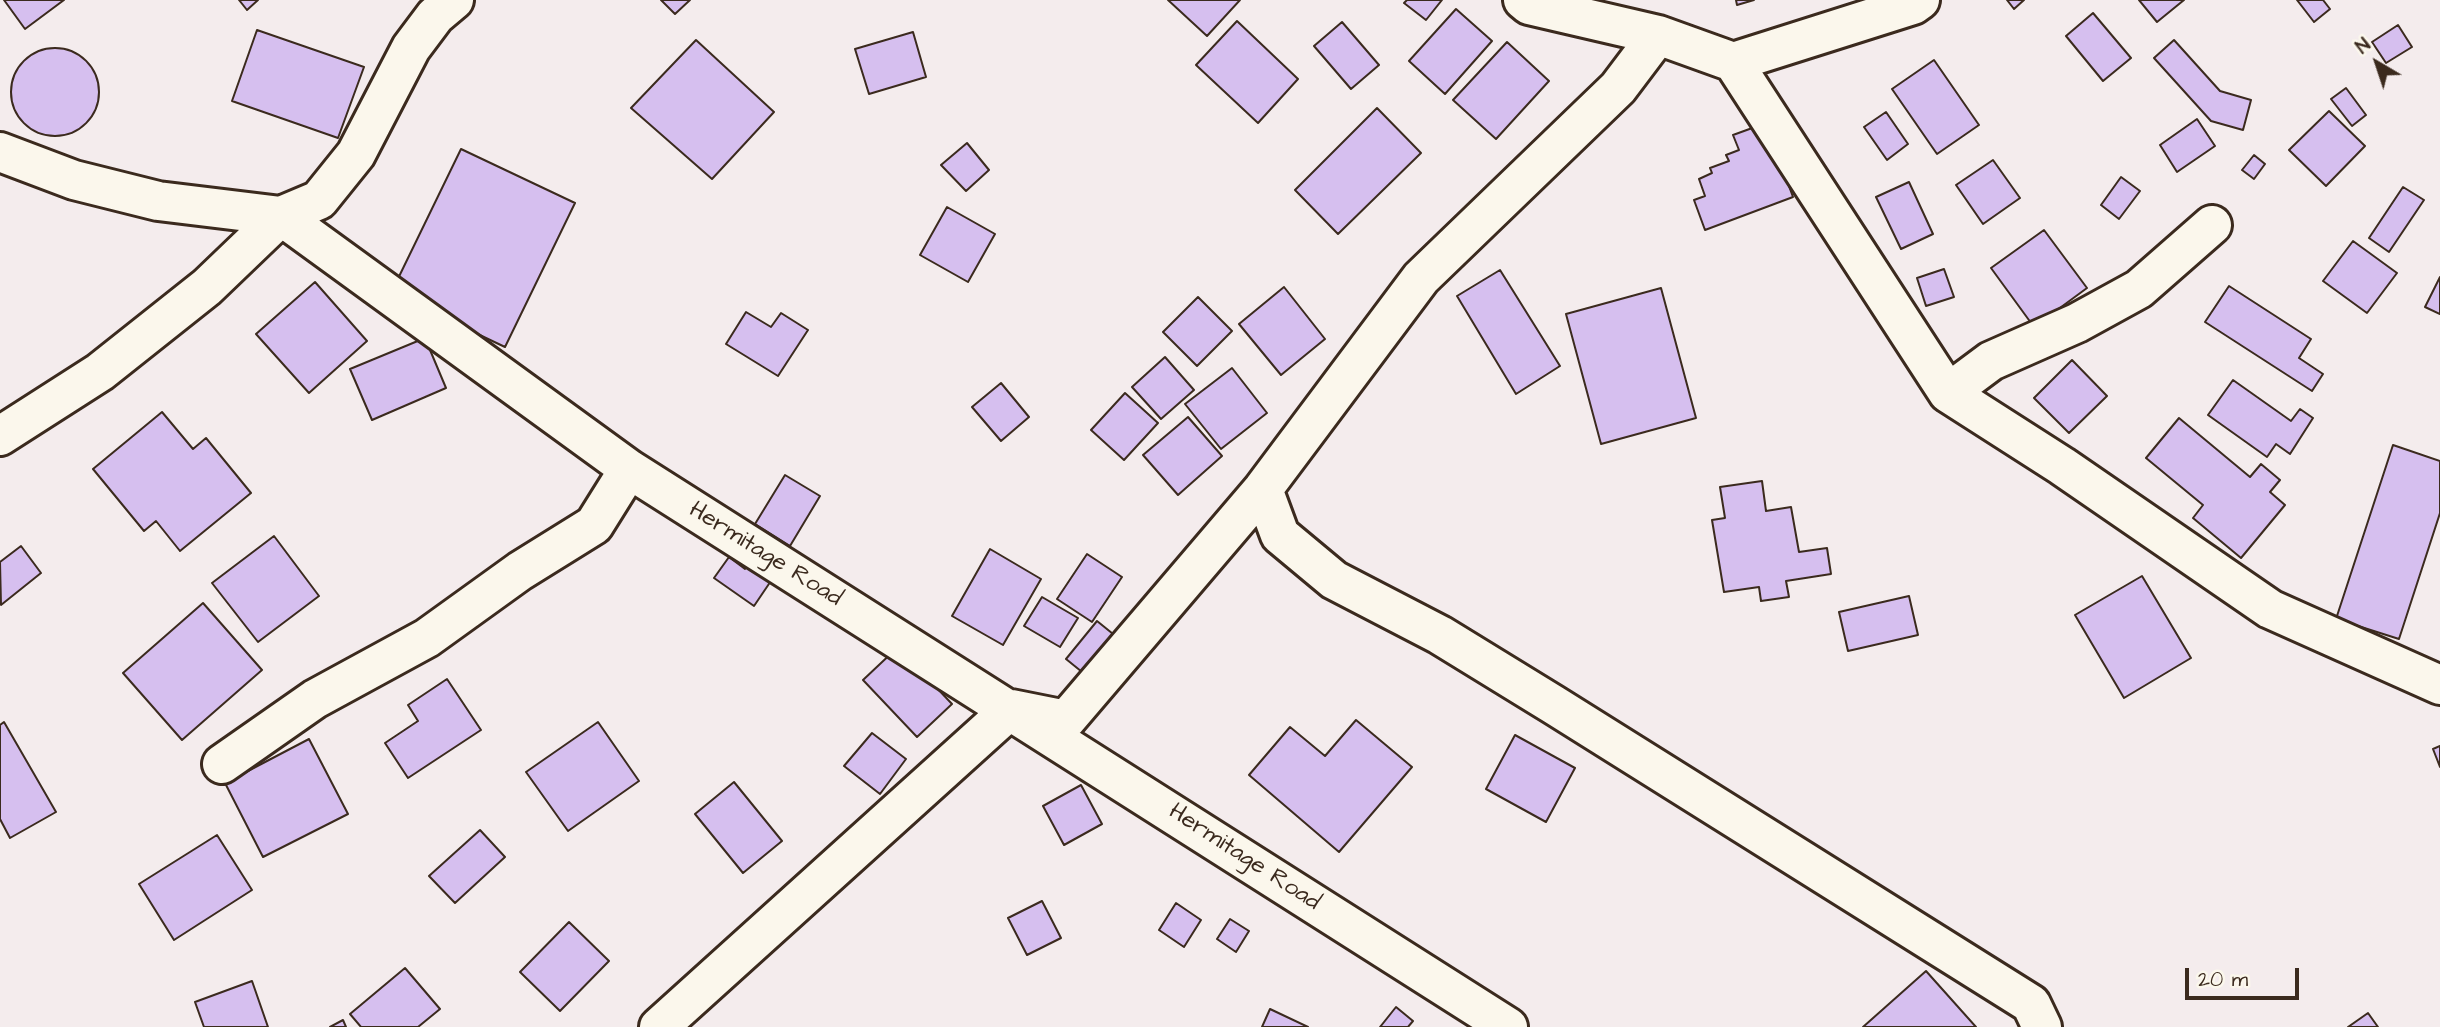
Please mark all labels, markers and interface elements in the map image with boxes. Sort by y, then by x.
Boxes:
north arrow [2342,28,2412,98]
text: N [2350,32,2377,61]
street label: Hermitage Road [683,496,847,614]
street label: Hermitage Road [1163,798,1325,918]
scale bar [2188,954,2302,998]
text: 20 m [2198,965,2248,994]

